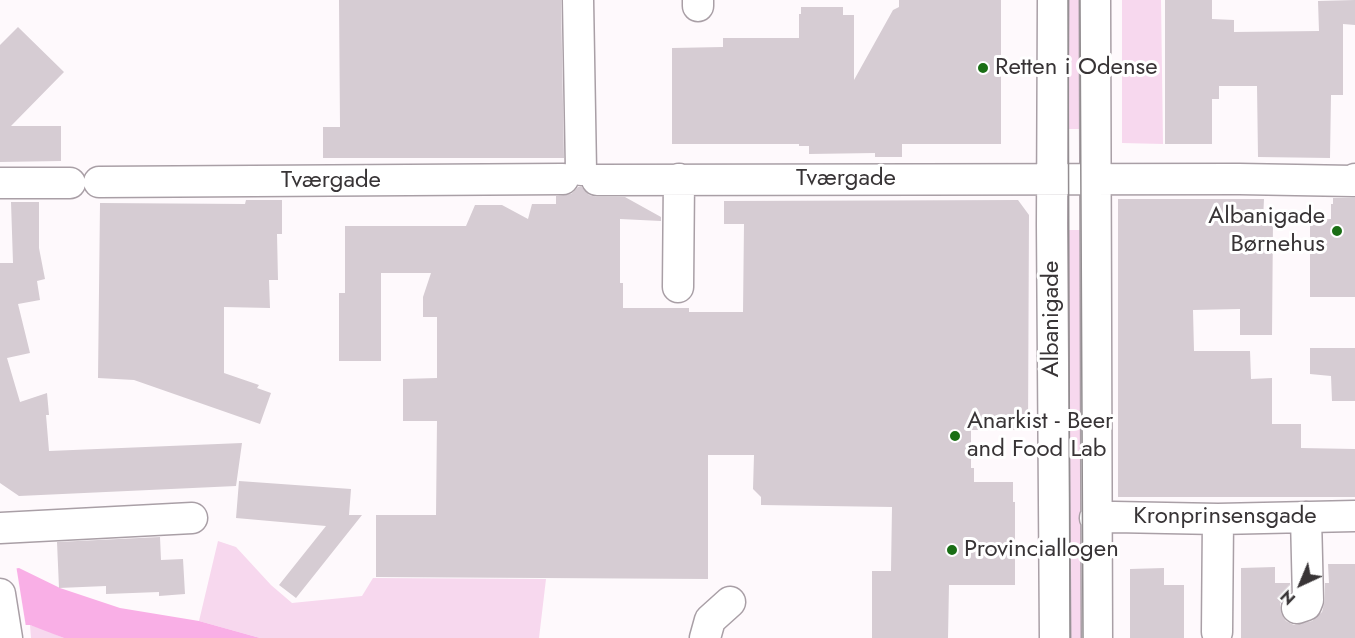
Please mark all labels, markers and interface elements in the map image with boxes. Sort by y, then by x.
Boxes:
place label: Retten i Odense [995,54,1158,82]
marker: Retten i Odense [976,61,990,75]
street label: Tværgade [796,165,896,193]
street label: Tværgade [281,167,381,195]
place label: Albanigade Børnehus [1208,203,1325,259]
marker: Albanigade Børnehus [1330,224,1344,238]
street label: Albanigade [1038,261,1066,377]
place label: Anarkist - Beer and Food Lab [967,408,1113,464]
marker: Anarkist - Beer and Food Lab [948,429,962,443]
street label: Kronprinsensgade [1133,503,1317,531]
place label: Provinciallogen [964,536,1119,564]
marker: Provinciallogen [945,543,959,557]
north arrow [1271,554,1331,614]
text: N [1276,585,1301,610]

